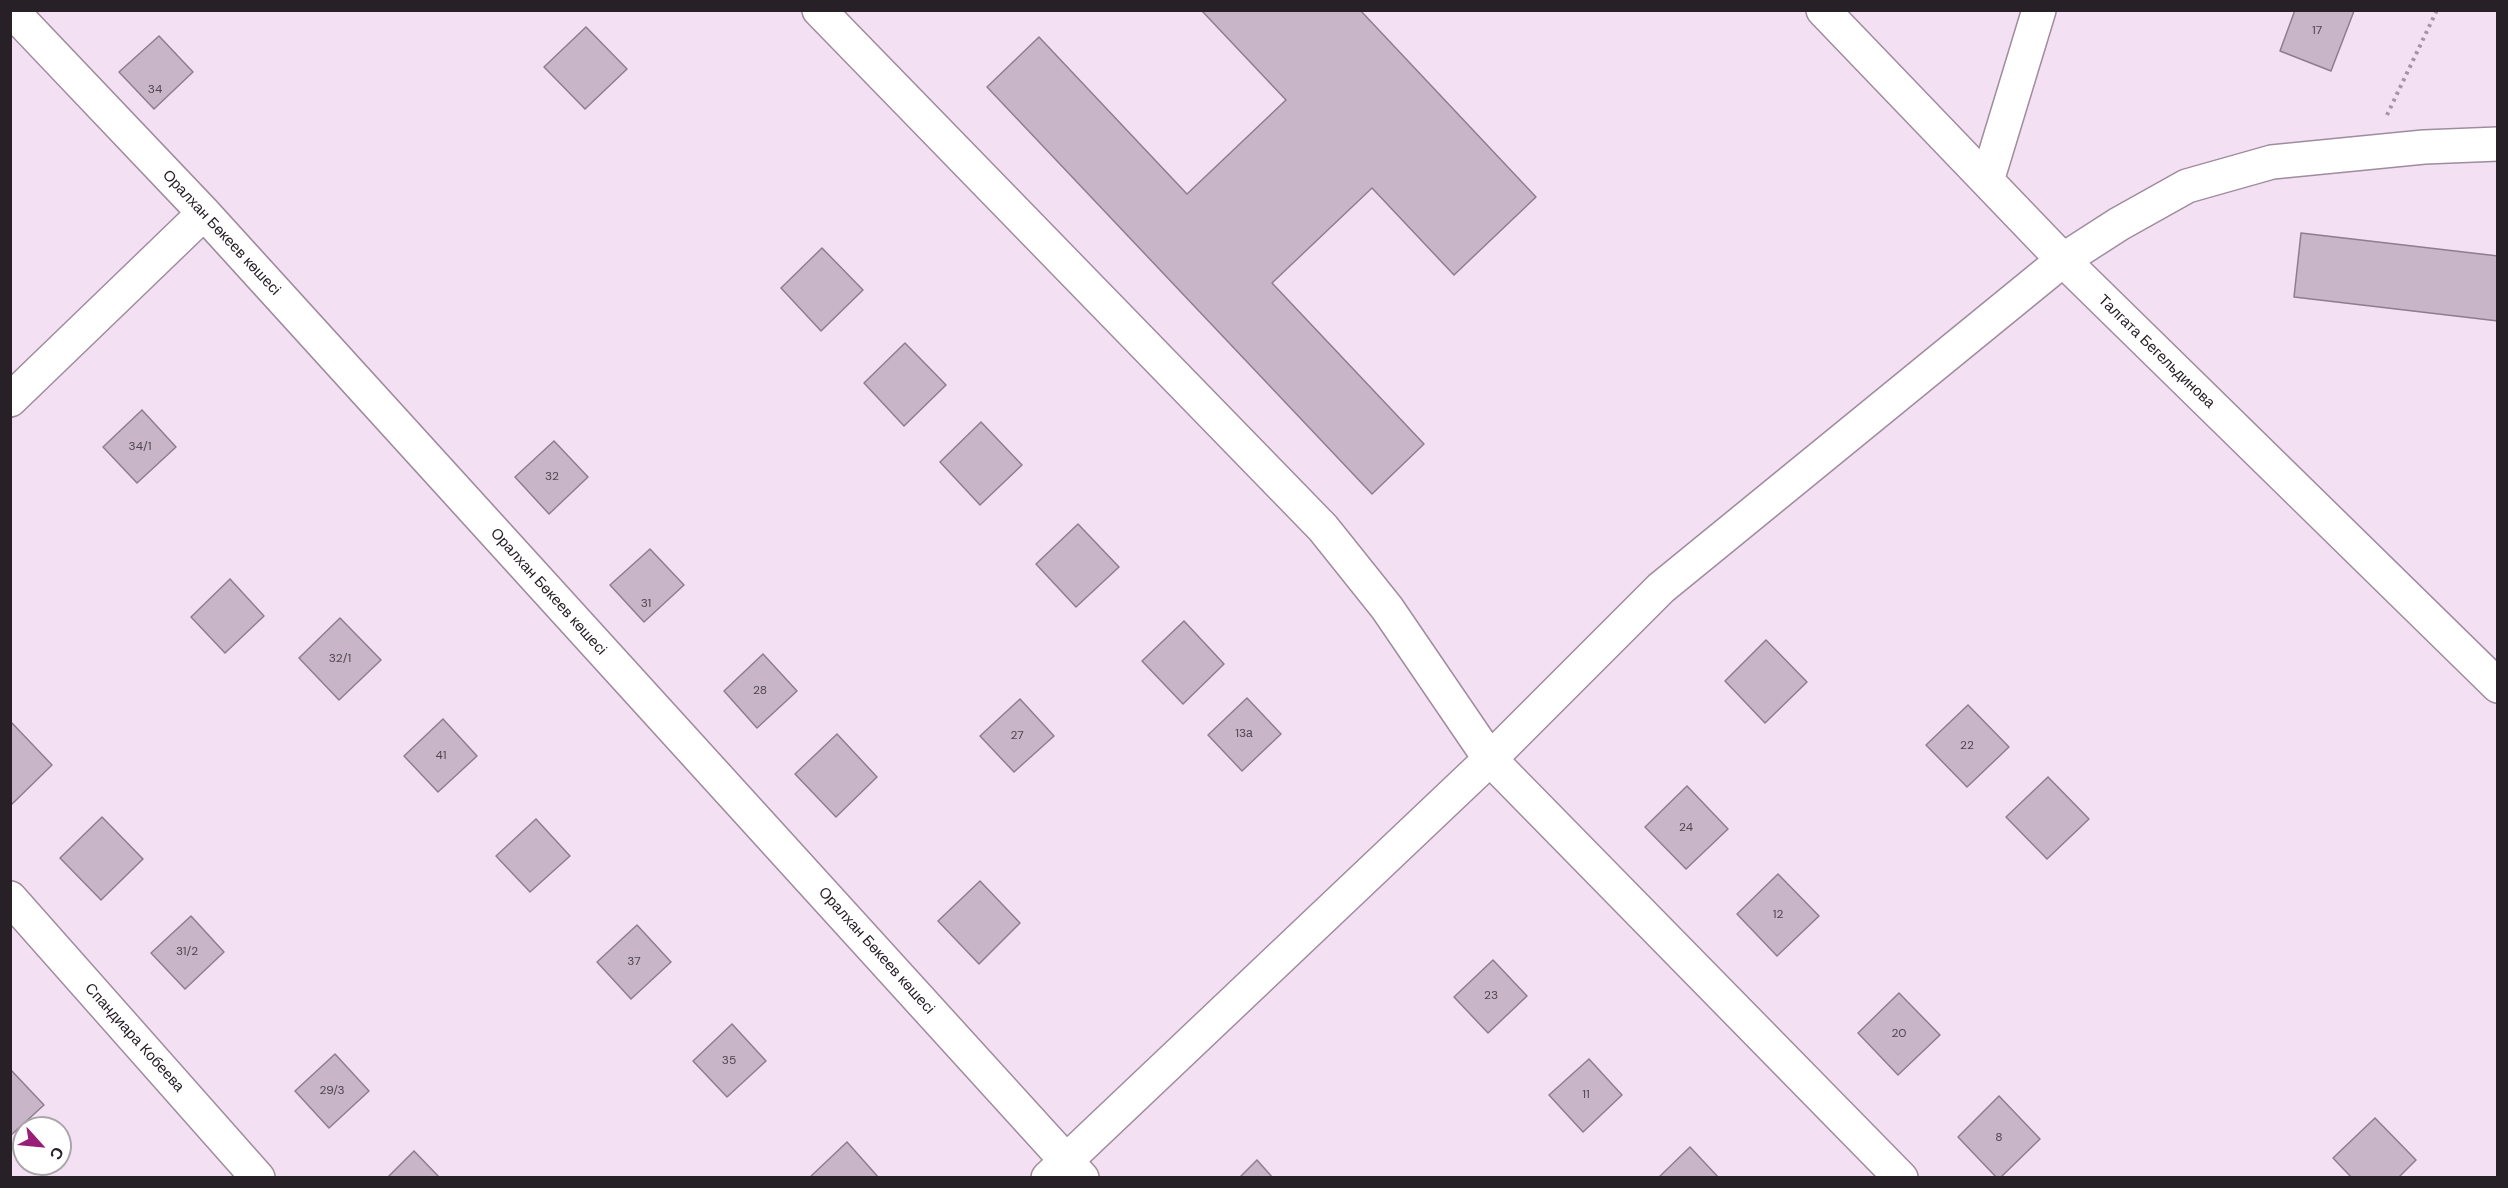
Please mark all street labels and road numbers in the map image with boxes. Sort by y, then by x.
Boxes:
street label: Оралхан Бөкеев көшесі [158,167,284,299]
street label: Талгата Бегельдинова [2094,292,2218,412]
street label: Оралхан Бөкеев көшесі [486,525,610,659]
street label: Оралхан Бөкеев көшесі [814,884,938,1018]
street label: Спандиара Кобеева [80,980,188,1096]

